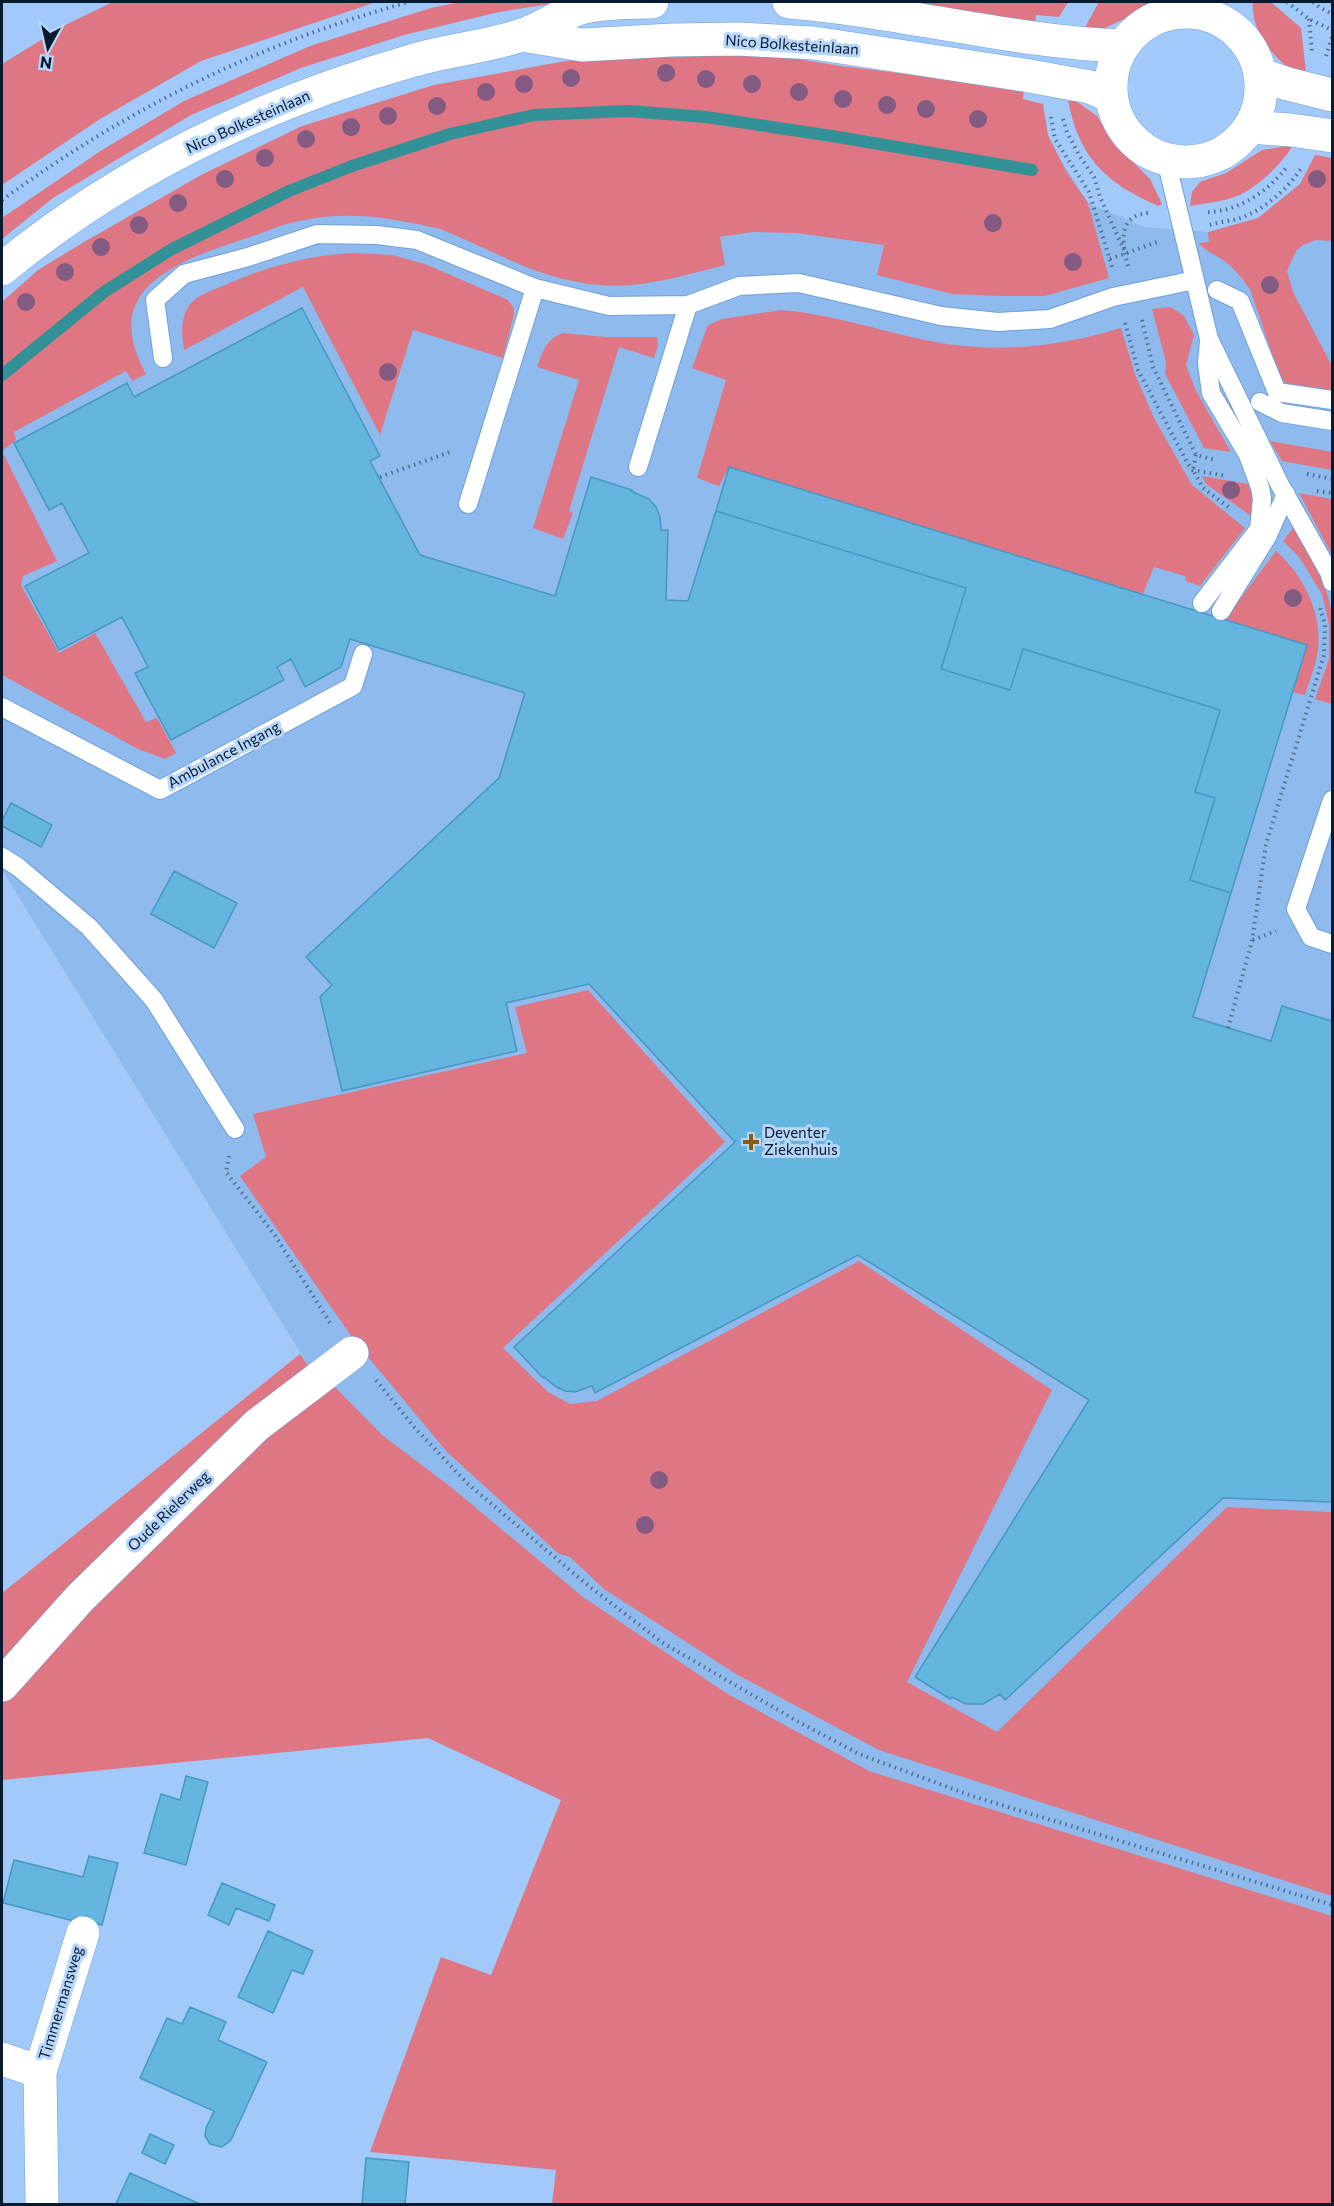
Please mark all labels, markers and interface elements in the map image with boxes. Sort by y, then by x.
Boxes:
north arrow [18,18,78,78]
street label: Nico Bolkesteinlaan [725,30,859,58]
text: N [39,53,53,74]
street label: Nico Bolkesteinlaan [183,86,312,157]
street label: Ambulance Ingang [164,717,283,791]
place label: Deventer Ziekenhuis [764,1123,838,1158]
marker: Deventer Ziekenhuis [742,1133,760,1151]
street label: Oude Rielerweg [123,1467,213,1554]
street label: Timmermansweg [34,1944,86,2062]

